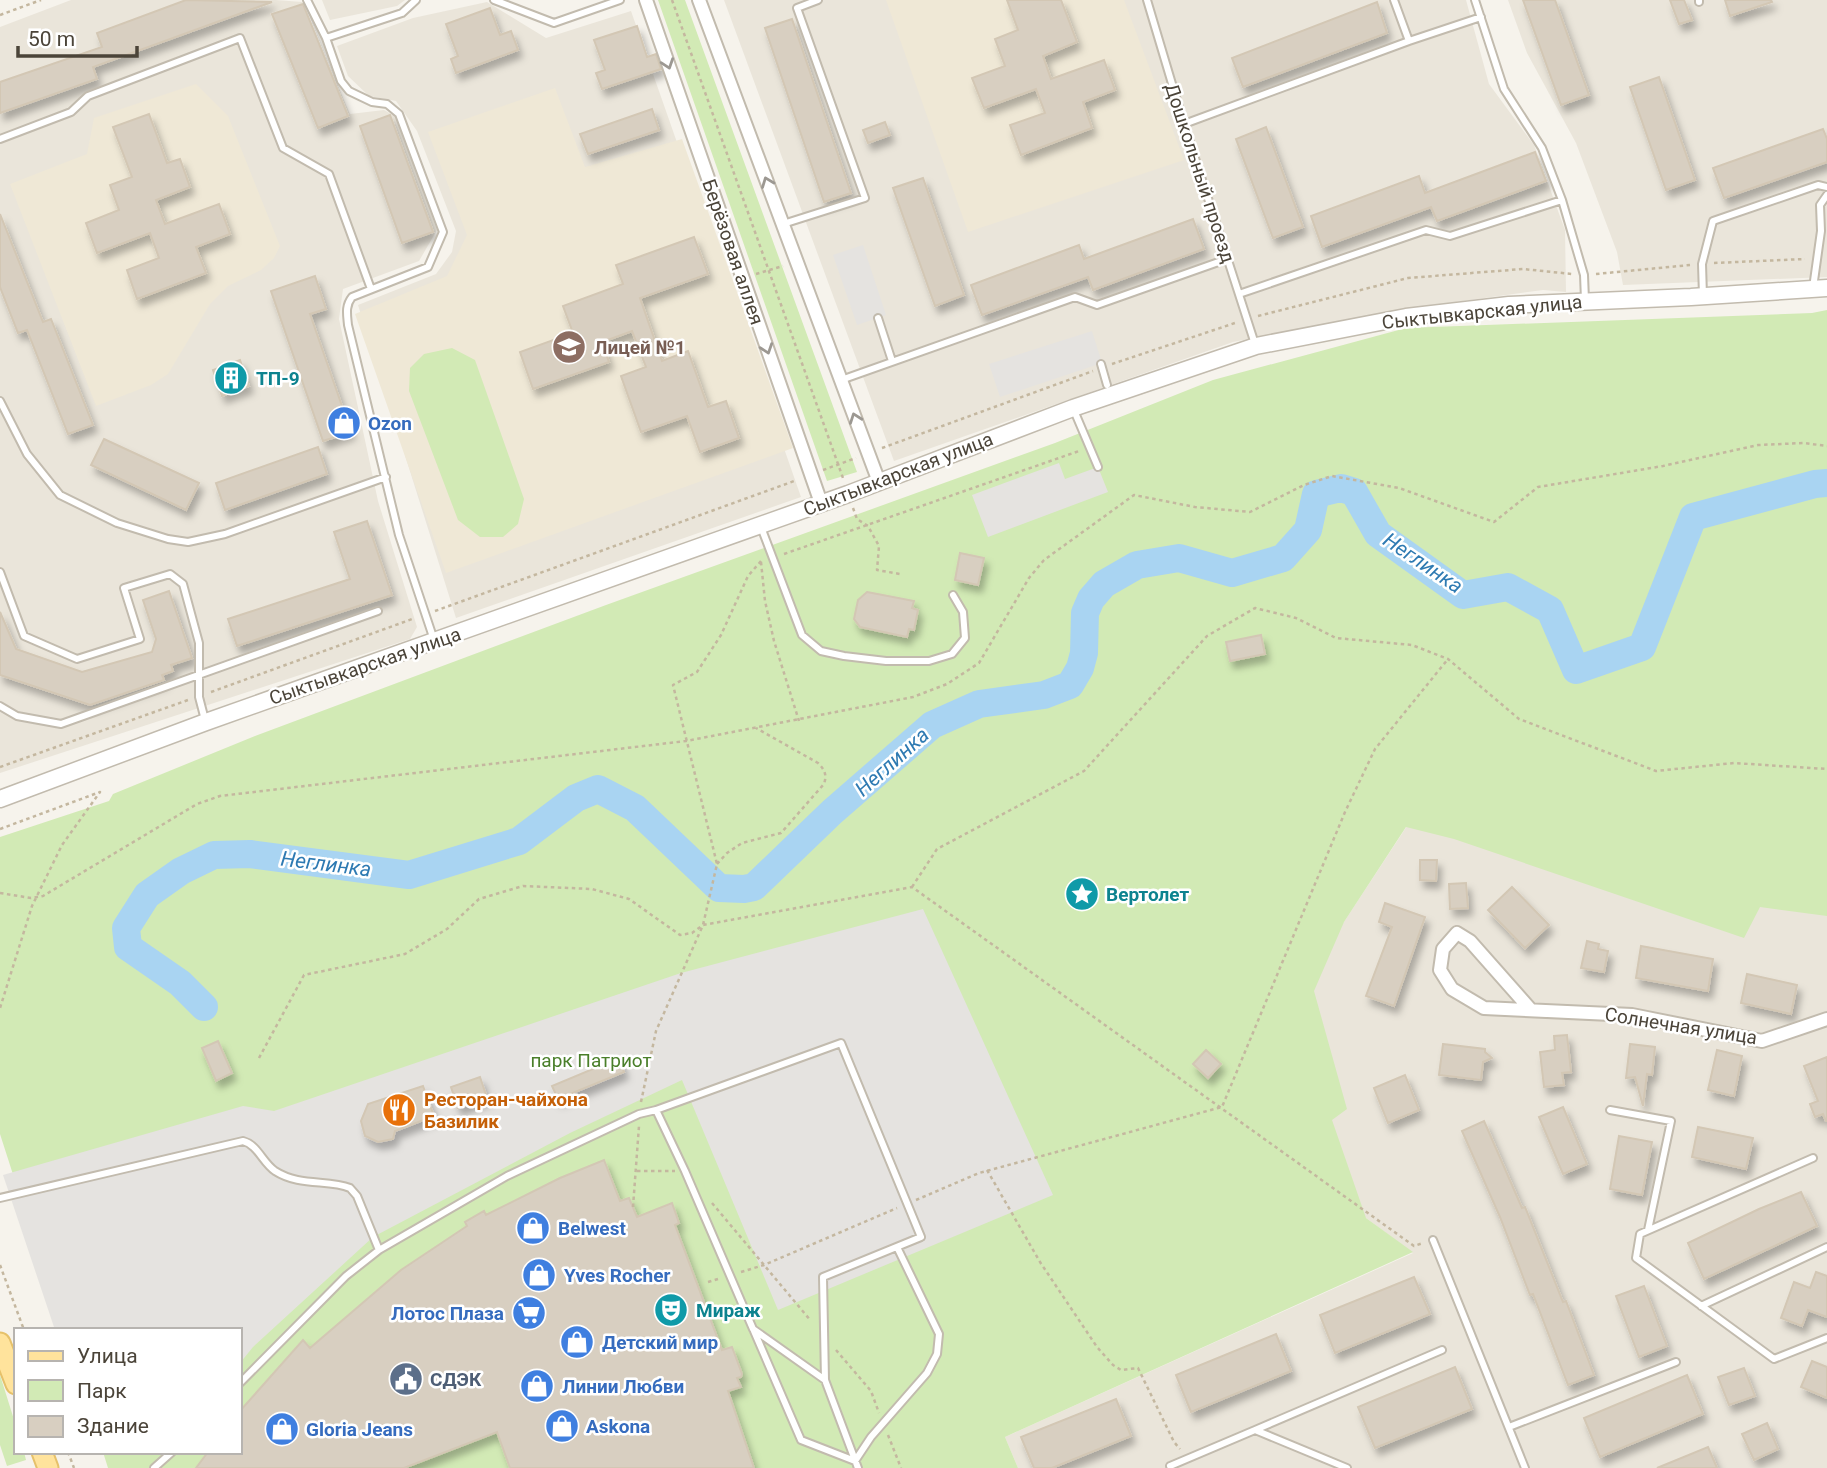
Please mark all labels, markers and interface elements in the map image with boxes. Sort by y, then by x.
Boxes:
scale bar [18,14,136,58]
text: 50 m [28,27,75,51]
one-way arrow [660,58,674,70]
street label: Дошкольный проезд [1160,80,1240,266]
street label: Берёзовая аллея [697,176,769,328]
one-way arrow [761,176,775,188]
street label: Сыктывкарская улица [1381,290,1583,334]
school or university icon: Лицей №1 [550,328,588,366]
place label: Лицей №1 [594,336,686,359]
one-way arrow [759,342,773,354]
building icon: ТП-9 [212,359,250,397]
place label: ТП-9 [256,367,300,390]
shop icon: Ozon [325,404,363,442]
place label: Ozon [368,412,412,435]
one-way arrow [849,412,863,424]
street label: Сыктывкарская улица [800,427,996,521]
water label: Неглинка [1379,528,1467,598]
street label: Сыктывкарская улица [266,622,464,710]
water label: Неглинка [850,723,934,801]
water label: Неглинка [279,847,373,881]
place icon: Вертолет [1063,875,1101,913]
place label: Вертолет [1106,883,1189,906]
street label: Солнечная улица [1603,1003,1759,1049]
park label: парк Патриот [530,1049,652,1072]
place label: Ресторан-чайхона Базилик [424,1088,588,1133]
restaurant icon: Ресторан-чайхона Базилик [380,1091,418,1129]
shop icon: Belwest [514,1209,552,1247]
place label: Belwest [558,1217,626,1240]
shop icon: Yves Rocher [520,1256,558,1294]
place label: Yves Rocher [564,1264,671,1287]
theatre icon: Мираж [652,1291,690,1329]
supermarket icon: Лотос Плаза [510,1294,548,1332]
place label: Мираж [696,1299,761,1322]
place label: Лотос Плаза [391,1302,504,1325]
shop icon: Детский мир [558,1323,596,1361]
legend [14,1328,242,1454]
place label: Детский мир [602,1331,718,1354]
text: Улица [77,1344,138,1368]
public building icon: СДЭК [387,1360,425,1398]
shop icon: Линии Любви [518,1367,556,1405]
place label: СДЭК [430,1368,482,1391]
place label: Линии Любви [562,1375,684,1398]
text: Парк [77,1379,127,1403]
shop icon: Askona [543,1407,581,1445]
shop icon: Gloria Jeans [263,1410,301,1448]
text: Здание [77,1414,149,1438]
place label: Askona [586,1415,650,1438]
place label: Gloria Jeans [306,1418,413,1441]

